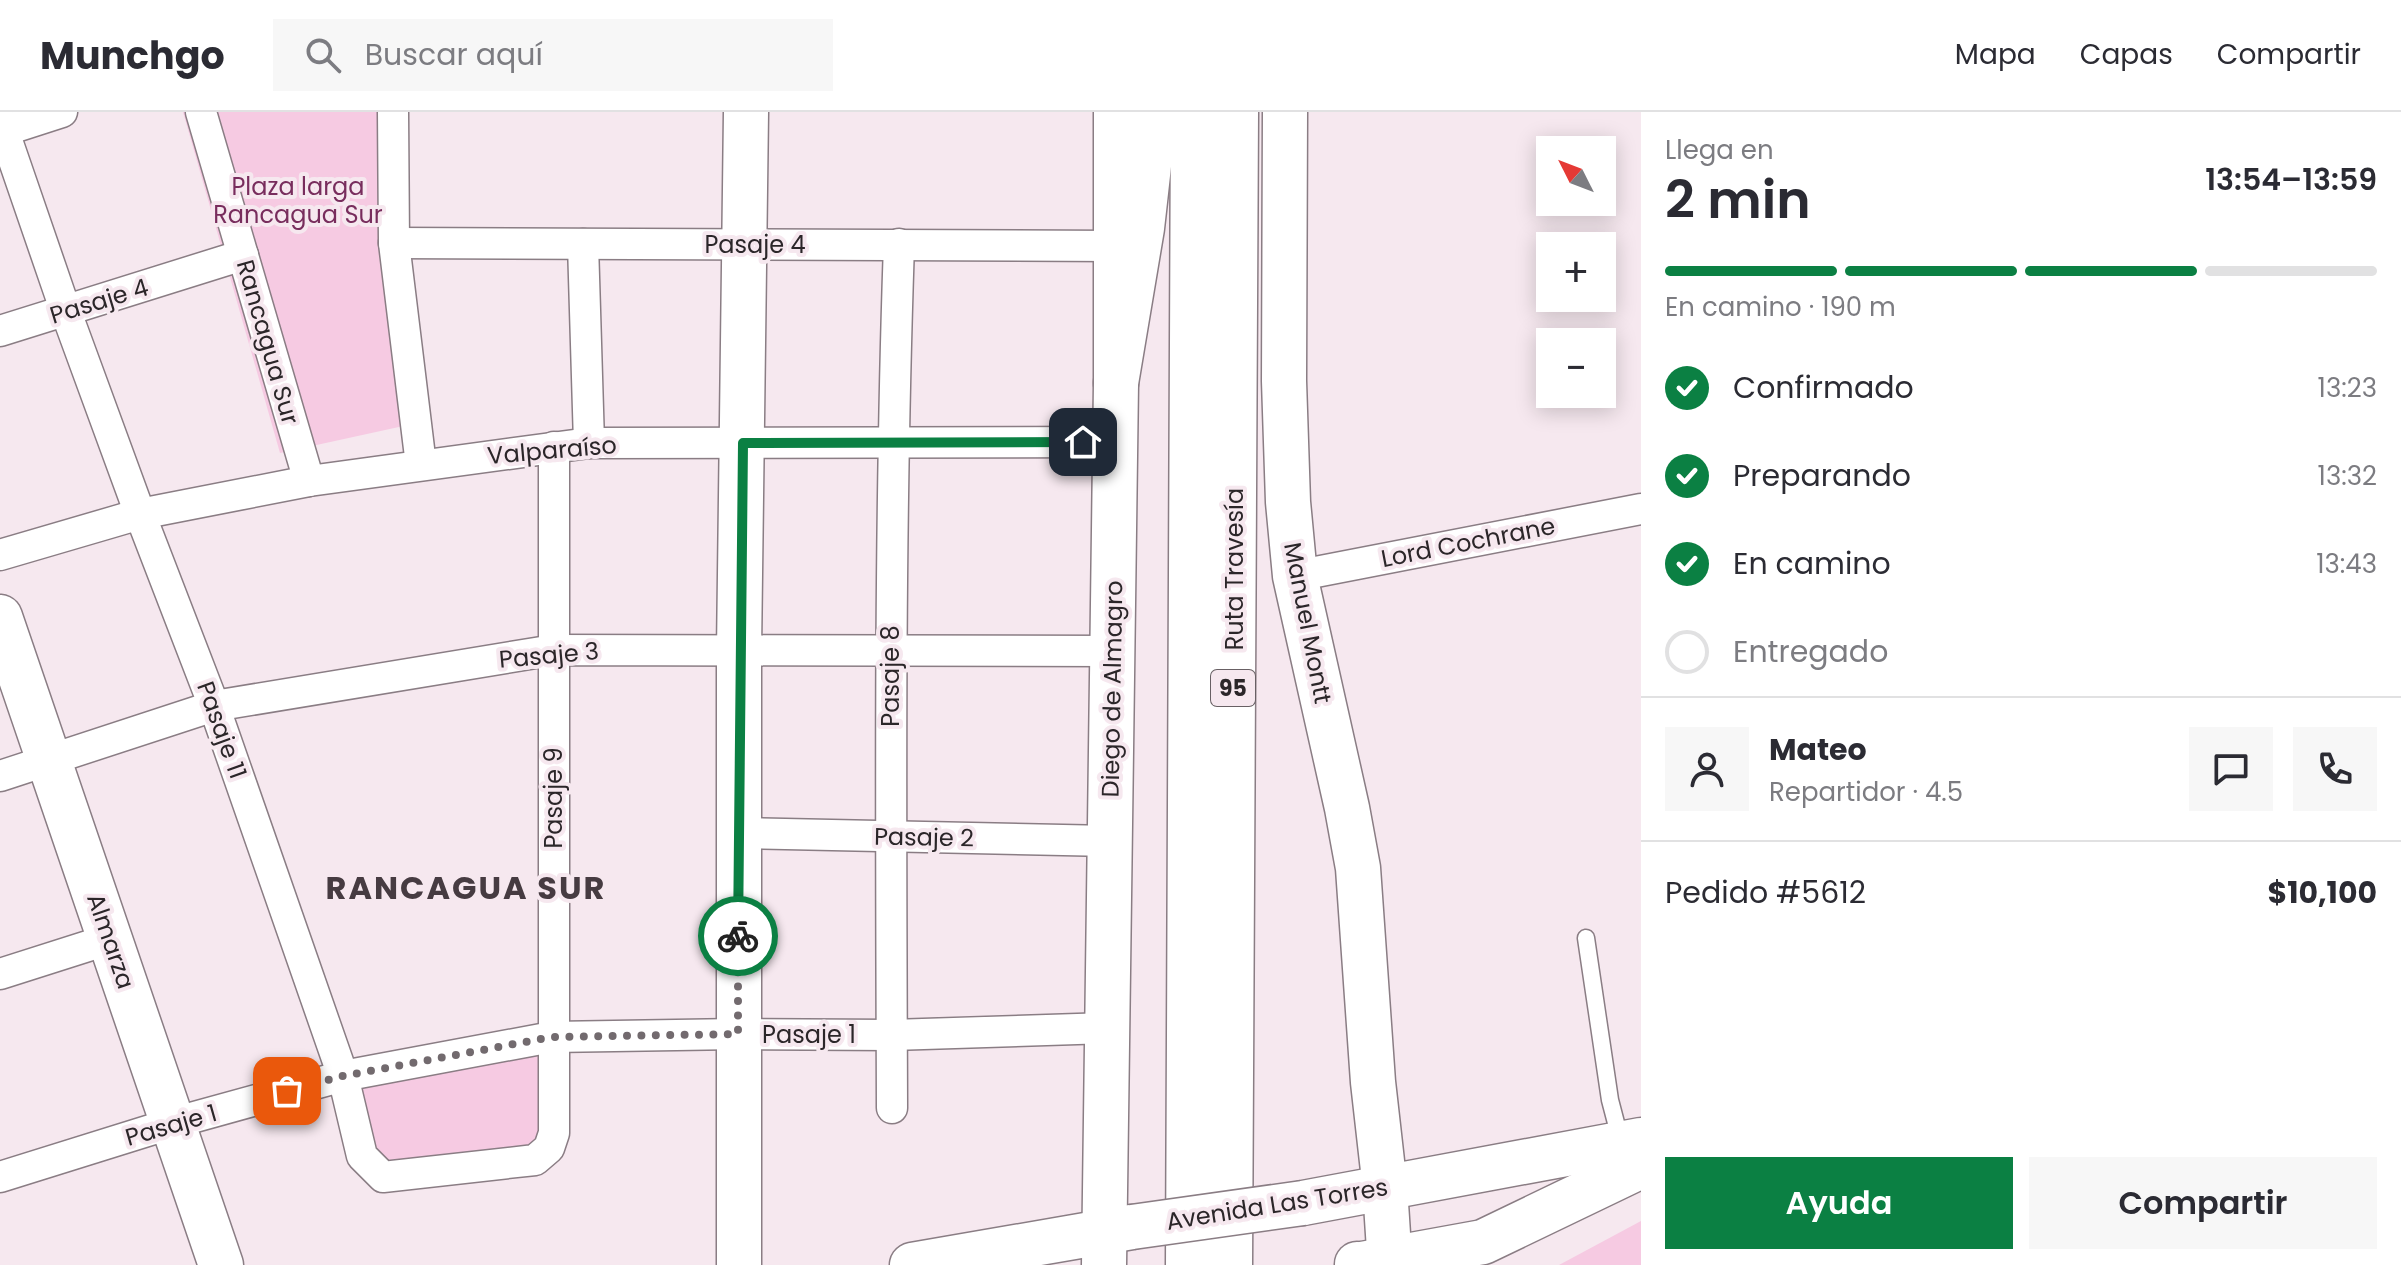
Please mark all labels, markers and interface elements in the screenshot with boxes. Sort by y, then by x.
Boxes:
search box [273,19,833,91]
text: Munchgo [40,29,225,82]
icon: search [301,33,345,77]
text: Buscar aquí [365,33,543,76]
text: Mapa [1955,35,2036,74]
text: Capas [2080,35,2173,74]
text: Compartir [2217,35,2361,74]
text: Llega en [1665,132,1774,168]
north arrow [1536,136,1616,216]
map controls [1536,136,1616,408]
text: 13:54–13:59 [2205,158,2377,201]
text: 2 min [1665,163,1811,236]
park label: Plaza larga Rancagua Sur [213,170,383,231]
street label: Pasaje 4 [704,228,806,261]
button: + [1536,232,1616,312]
street label: Rancagua Sur [229,256,307,428]
street label: Pasaje 4 [46,270,152,332]
text: En camino · 190 m [1665,289,1896,325]
button: − [1536,328,1616,408]
icon: check [1665,366,1709,410]
text: Confirmado [1733,366,1914,409]
text: 13:23 [2318,370,2377,406]
pin [1049,408,1117,476]
icon: home [1061,420,1105,464]
street label: Valparaíso [486,428,618,472]
icon: check [1665,454,1709,498]
text: Preparando [1733,454,1911,497]
text: 13:32 [2318,458,2377,494]
street label: Ruta Travesía [1218,488,1251,650]
street label: Lord Cochrane [1378,509,1558,575]
street label: Manuel Montt [1276,540,1340,706]
icon: check [1665,542,1709,586]
text: En camino [1733,542,1891,585]
text: 13:43 [2316,546,2377,582]
street label: Diego de Almagro [1094,580,1130,798]
street label: Pasaje 8 [874,625,907,727]
text: Entregado [1733,630,1888,673]
street label: Pasaje 3 [498,634,600,676]
road number: 95 [1211,670,1255,706]
street label: Pasaje 11 [189,677,255,783]
button: person [1665,727,1749,811]
button: chat [2189,727,2273,811]
button: phone [2293,727,2377,811]
text: Mateo [1769,728,1867,771]
street label: Pasaje 9 [537,747,570,849]
text: Repartidor · 4.5 [1769,774,1963,810]
street label: Pasaje 2 [874,820,974,854]
district label: RANCAGUA SUR [326,865,606,910]
text: Pedido #5612 [1665,871,1866,914]
text: $10,100 [2267,871,2377,914]
street label: Almarza [79,889,143,993]
courier [698,896,778,976]
icon: bike [716,914,760,958]
street label: Pasaje 1 [762,1018,856,1051]
pin [253,1057,321,1125]
icon: bag [265,1069,309,1113]
street label: Pasaje 1 [121,1096,221,1154]
button: Ayuda [1665,1157,2013,1249]
button: Compartir [2029,1157,2377,1249]
street label: Avenida Las Torres [1164,1170,1390,1238]

